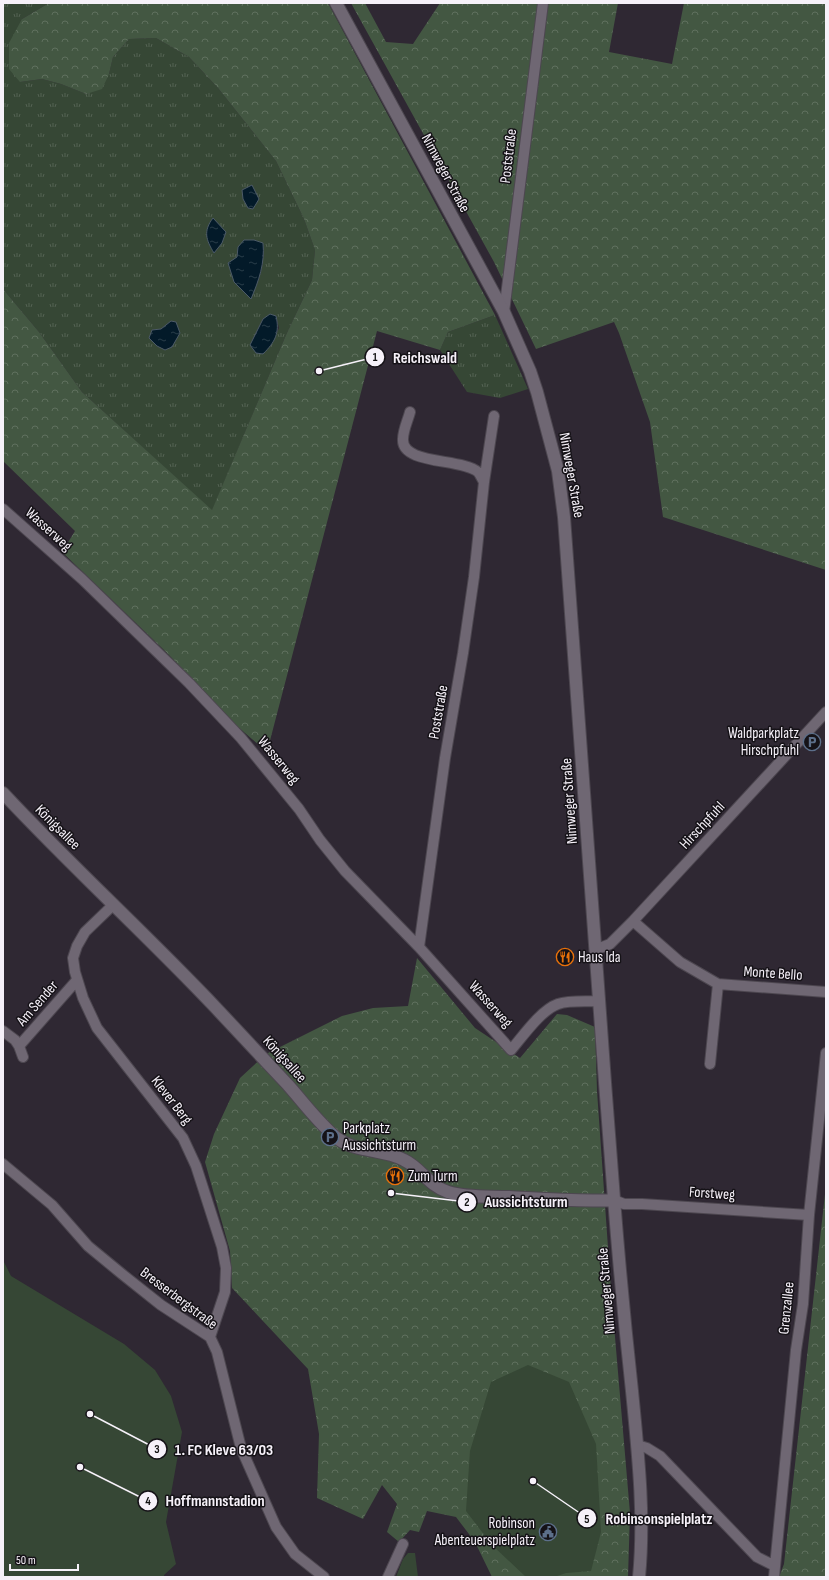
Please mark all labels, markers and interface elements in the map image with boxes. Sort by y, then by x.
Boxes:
street label: Poststraße [496,128,521,184]
street label: Nimweger Straße [417,131,474,216]
callout: Reichswald [365,343,465,371]
text: Reichswald [393,349,457,368]
text: 1 [373,350,378,365]
street label: Nimweger Straße [555,431,588,519]
street label: Wasserweg [21,503,76,555]
street label: Poststraße [424,684,453,741]
place label: Waldparkplatz Hirschpfuhl [728,724,800,760]
street label: Wasserweg [253,732,304,788]
parking icon: Waldparkplatz Hirschpfuhl [802,732,822,752]
street label: Nimweger Straße [557,757,582,845]
street label: Hirschpfuhl [676,798,729,853]
street label: Königsallee [31,801,84,854]
restaurant icon: Haus Ida [555,947,575,967]
place label: Haus Ida [578,948,621,967]
street label: Monte Bello [743,962,803,985]
street label: Am Sender [12,976,63,1031]
street label: Wasserweg [465,977,517,1032]
street label: Königsallee [259,1032,311,1087]
street label: Klever Berg [147,1072,197,1128]
place label: Parkplatz Aussichtsturm [342,1119,416,1155]
parking icon: Parkplatz Aussichtsturm [320,1127,340,1147]
restaurant icon: Zum Turm [385,1166,405,1186]
place label: Zum Turm [408,1167,458,1186]
street label: Forstweg [688,1182,736,1205]
callout: Aussichtsturm [457,1188,576,1216]
text: Aussichtsturm [483,1193,568,1212]
text: 2 [464,1195,470,1210]
street label: Nimweger Straße [593,1247,620,1335]
street label: Bresserbergstraße [136,1263,221,1334]
street label: Grenzallee [774,1281,799,1335]
callout: 1. FC Kleve 63/03 [147,1435,281,1463]
text: 1. FC Kleve 63/03 [175,1441,273,1460]
text: 3 [154,1442,160,1457]
callout: Hoffmannstadion [138,1487,273,1515]
text: Hoffmannstadion [165,1492,265,1511]
text: 4 [145,1494,151,1509]
callout: Robinsonspielplatz [577,1504,720,1532]
text: Robinsonspielplatz [606,1510,712,1529]
text: 5 [584,1512,590,1527]
place label: Robinson Abenteuerspielplatz [434,1514,536,1550]
public building icon: Robinson Abenteuerspielplatz [538,1522,558,1542]
scale bar [10,1546,78,1572]
text: 50 m [16,1553,36,1568]

